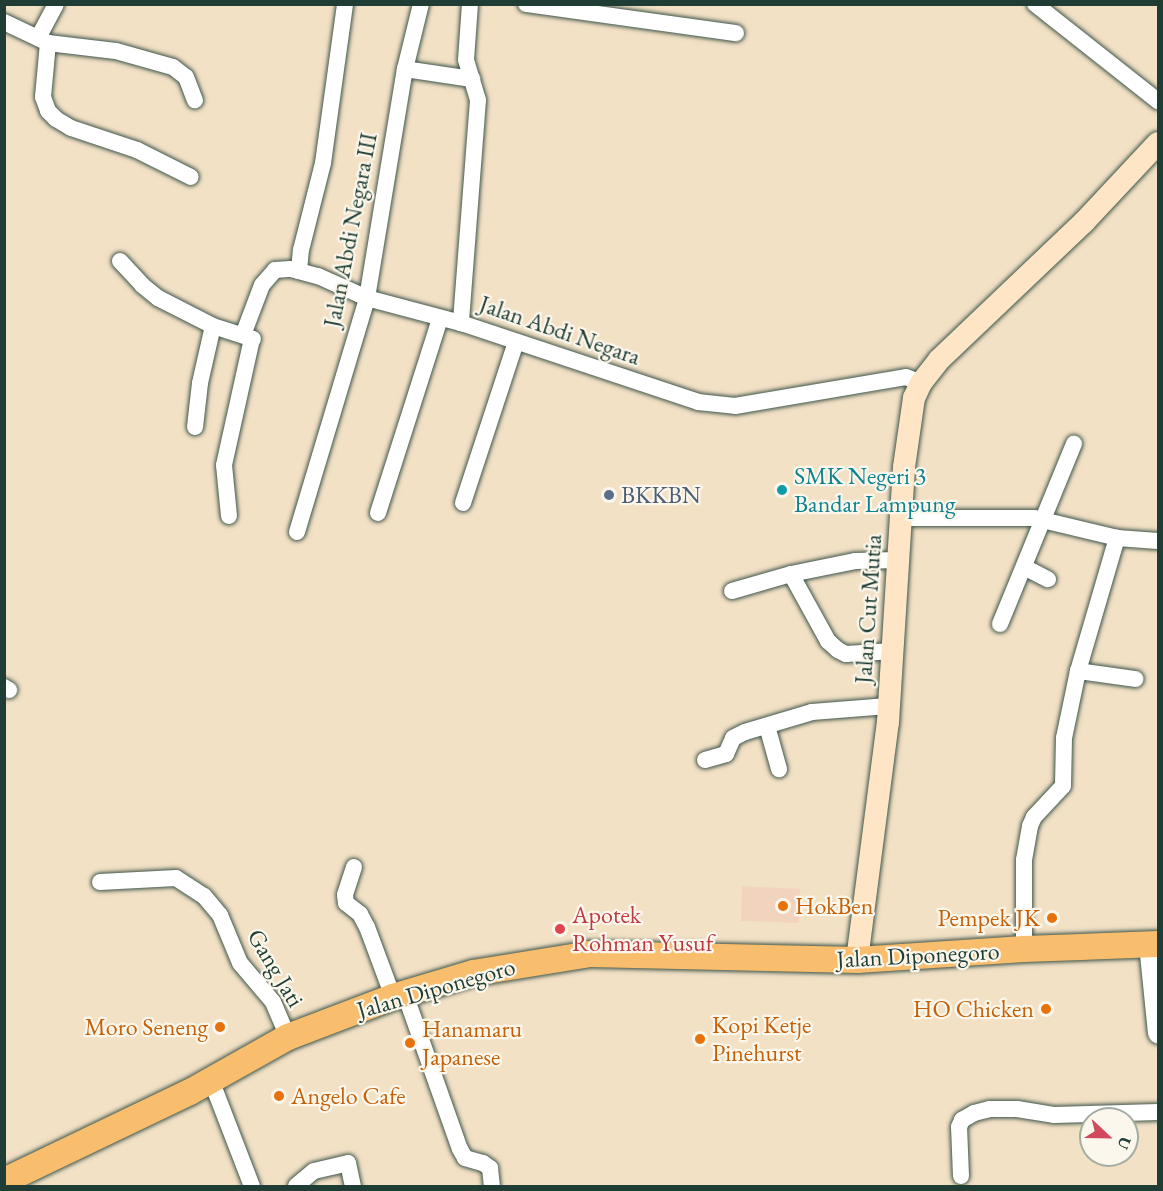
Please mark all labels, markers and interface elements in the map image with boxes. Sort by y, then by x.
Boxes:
street label: Jalan Abdi Negara III [317,130,383,330]
street label: Jalan Abdi Negara [476,289,644,371]
place label: SMK Negeri 3 Bandar Lampung [794,462,955,518]
place label: BKKBN [621,481,701,509]
marker: SMK Negeri 3 Bandar Lampung [775,483,789,497]
marker: BKKBN [602,488,616,502]
street label: Jalan Cut Mutia [848,533,888,685]
place label: HokBen [795,892,873,920]
marker: HokBen [776,899,790,913]
place label: Apotek Rohman Yusuf [572,901,713,957]
place label: Pempek JK [938,904,1040,932]
marker: Pempek JK [1045,911,1059,925]
marker: Apotek Rohman Yusuf [553,922,567,936]
street label: Gang Jati [241,924,311,1012]
street label: Jalan Diponegoro [836,936,1000,974]
street label: Jalan Diponegoro [354,952,518,1024]
place label: HO Chicken [913,995,1034,1023]
marker: HO Chicken [1039,1002,1053,1016]
place label: Kopi Ketje Pinehurst [712,1011,811,1067]
place label: Moro Seneng [85,1013,208,1041]
place label: Hanamaru Japanese [422,1015,522,1071]
marker: Moro Seneng [213,1020,227,1034]
marker: Kopi Ketje Pinehurst [693,1032,707,1046]
marker: Hanamaru Japanese [403,1036,417,1050]
place label: Angelo Cafe [291,1082,406,1110]
marker: Angelo Cafe [272,1089,286,1103]
north arrow [1079,1107,1139,1167]
text: U [1112,1134,1136,1153]

